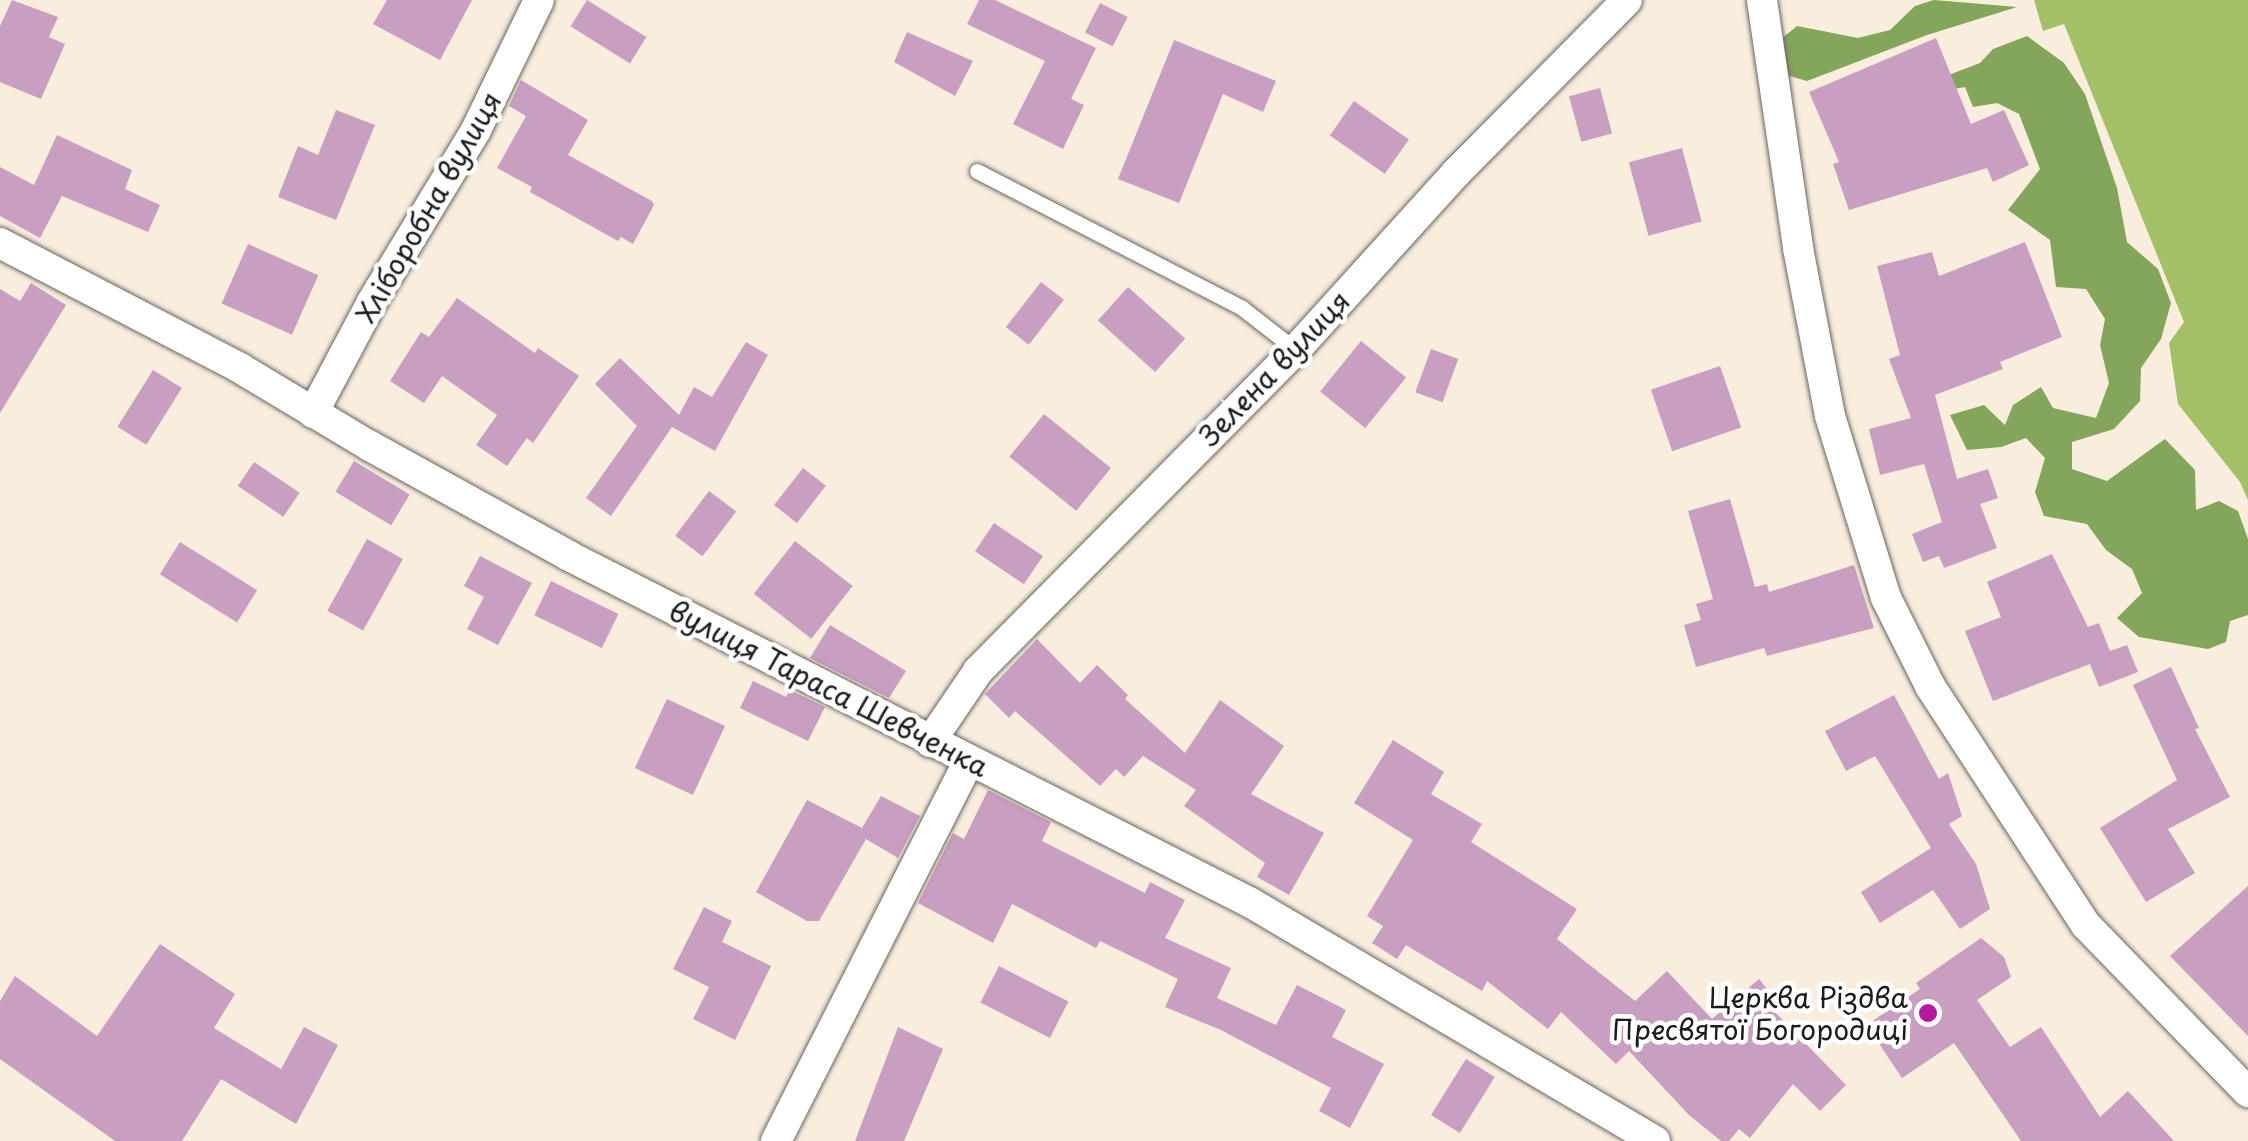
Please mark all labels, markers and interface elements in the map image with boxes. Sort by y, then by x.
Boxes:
street label: Хліборобна вулиця [348,85,508,329]
street label: Зелена вулиця [1191,283,1357,453]
street label: вулиця Тараса Шевченка [662,592,996,784]
place label: Церква Різдва Пресвятої Богородиці [1611,980,1908,1046]
marker: Церква Різдва Пресвятої Богородиці [1917,1002,1939,1024]

